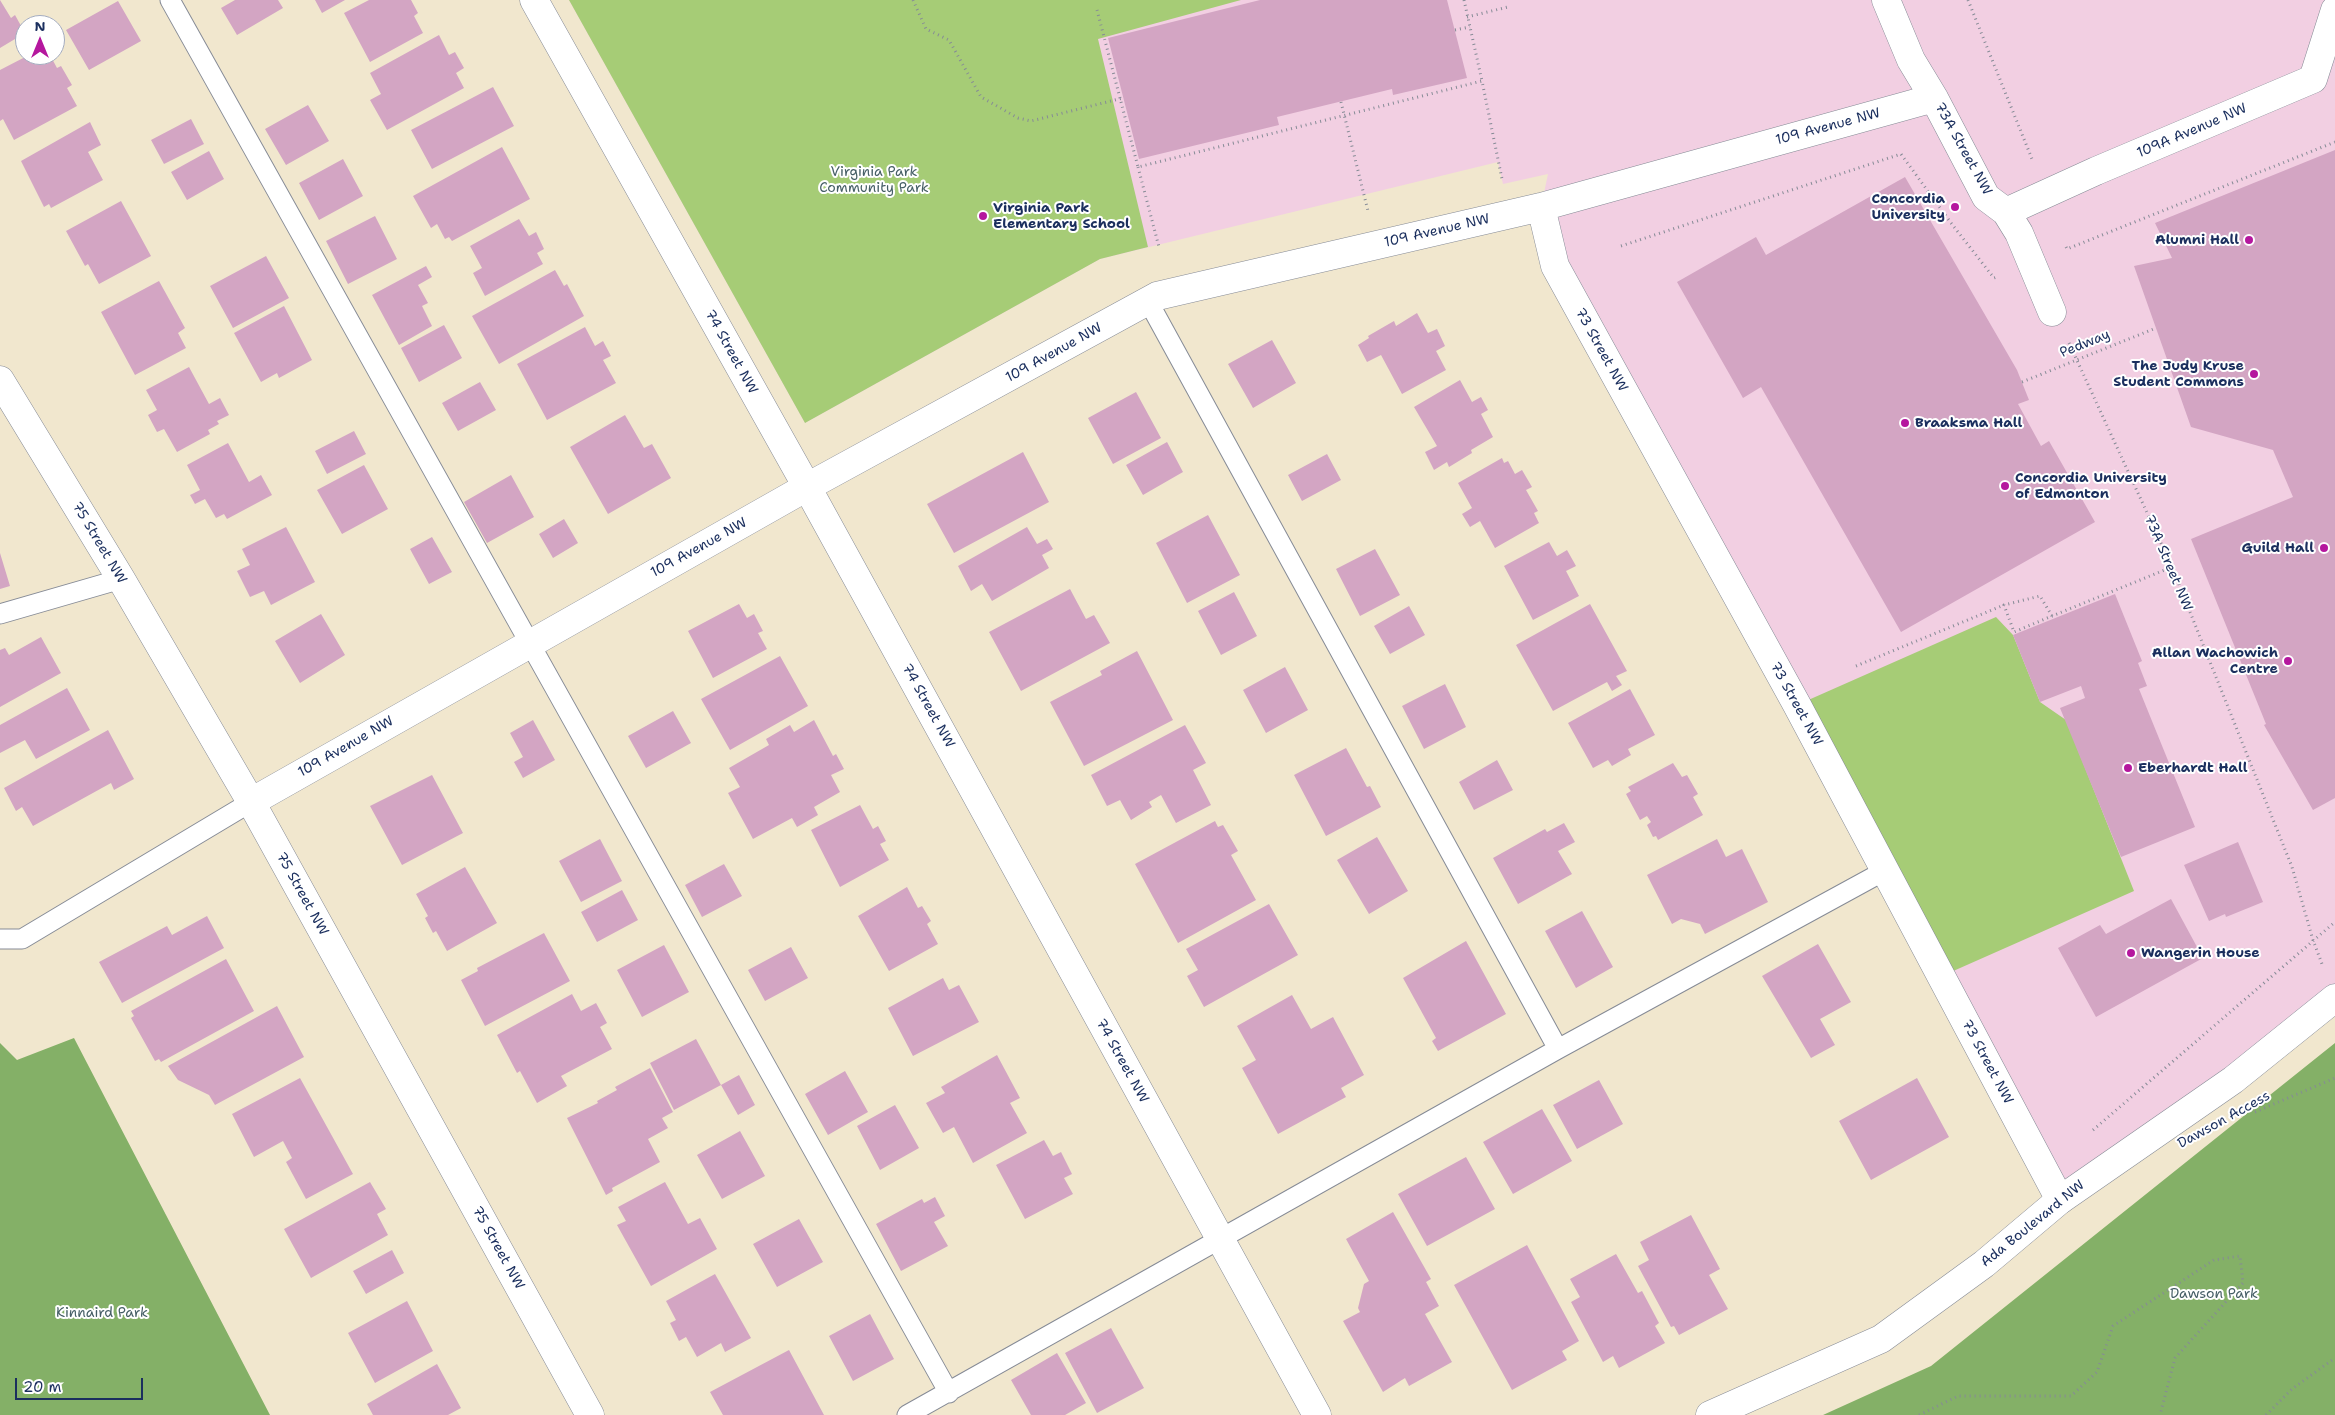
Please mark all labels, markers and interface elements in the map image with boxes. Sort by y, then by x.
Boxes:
north arrow [15,15,65,65]
text: N [34,17,46,35]
street label: 73A Street NW [1931,100,1995,198]
street label: 109A Avenue NW [2134,100,2250,162]
street label: 109 Avenue NW [1774,105,1882,149]
park label: Virginia Park Community Park [819,164,929,196]
place label: Concordia University [1871,191,1945,223]
place label: Virginia Park Elementary School [993,200,1130,232]
marker: Concordia University [1949,201,1961,213]
marker: Virginia Park Elementary School [977,210,989,222]
street label: 109 Avenue NW [1383,211,1491,251]
place label: Alumni Hall [2155,232,2239,248]
marker: Alumni Hall [2243,234,2255,246]
street label: 73 Street NW [1571,305,1631,395]
street label: 74 Street NW [701,307,761,397]
street label: 109 Avenue NW [1003,320,1105,386]
street label: Pedway [2057,326,2113,362]
place label: The Judy Kruse Student Commons [2113,358,2244,391]
marker: The Judy Kruse Student Commons [2248,368,2260,380]
place label: Braaksma Hall [1915,415,2022,431]
marker: Braaksma Hall [1899,417,1911,429]
place label: Concordia University of Edmonton [2015,470,2167,502]
marker: Concordia University of Edmonton [1999,480,2011,492]
street label: 75 Street NW [68,499,130,587]
street label: 73A Street NW [2140,512,2196,614]
street label: 109 Avenue NW [648,515,750,581]
place label: Guild Hall [2242,540,2314,556]
marker: Guild Hall [2318,542,2330,554]
place label: Allan Wachowich Centre [2152,645,2278,678]
marker: Allan Wachowich Centre [2282,655,2294,667]
street label: 73 Street NW [1766,659,1826,749]
street label: 74 Street NW [898,661,958,751]
street label: 109 Avenue NW [295,713,397,781]
place label: Eberhardt Hall [2138,760,2248,776]
marker: Eberhardt Hall [2122,762,2134,774]
street label: 75 Street NW [272,849,332,939]
place label: Wangerin House [2141,945,2260,961]
marker: Wangerin House [2125,947,2137,959]
street label: 74 Street NW [1092,1016,1152,1106]
street label: 73 Street NW [1958,1017,2016,1107]
street label: Dawson Access [2175,1088,2273,1152]
street label: Ada Boulevard NW [1978,1177,2088,1271]
street label: 75 Street NW [468,1203,528,1293]
park label: Dawson Park [2170,1286,2258,1302]
park label: Kinnaird Park [56,1305,148,1321]
scale bar [18,1368,145,1400]
text: 20 m [23,1377,62,1397]

